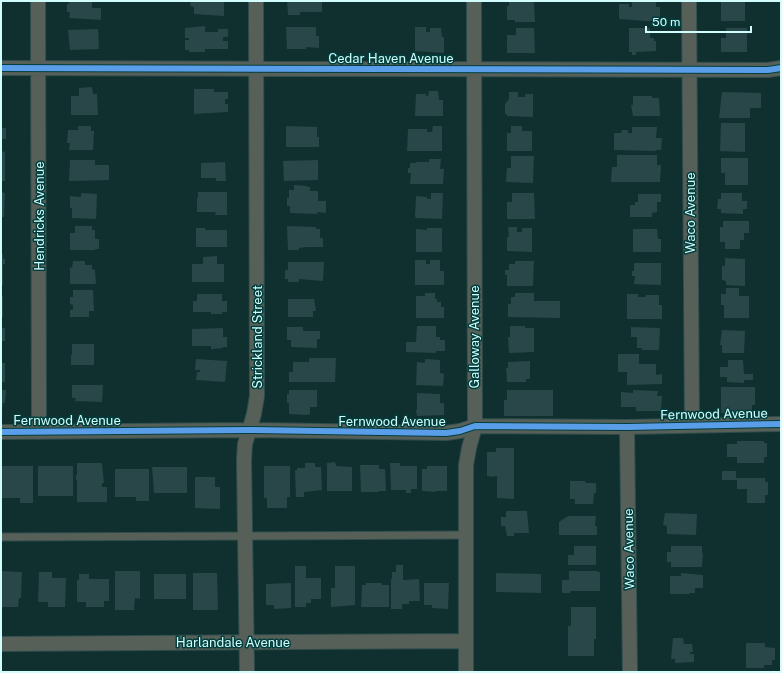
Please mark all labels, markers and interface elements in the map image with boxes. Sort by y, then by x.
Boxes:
scale bar [646,8,751,34]
text: 50 m [652,15,680,29]
street label: Cedar Haven Avenue [328,51,454,66]
street label: Hendricks Avenue [32,161,47,271]
street label: Waco Avenue [683,172,698,254]
street label: Strickland Street [250,285,265,389]
street label: Galloway Avenue [467,285,482,389]
street label: Fernwood Avenue [660,406,768,422]
street label: Fernwood Avenue [13,413,121,428]
street label: Fernwood Avenue [338,414,446,429]
street label: Waco Avenue [621,508,637,590]
street label: Harlandale Avenue [176,635,290,650]

